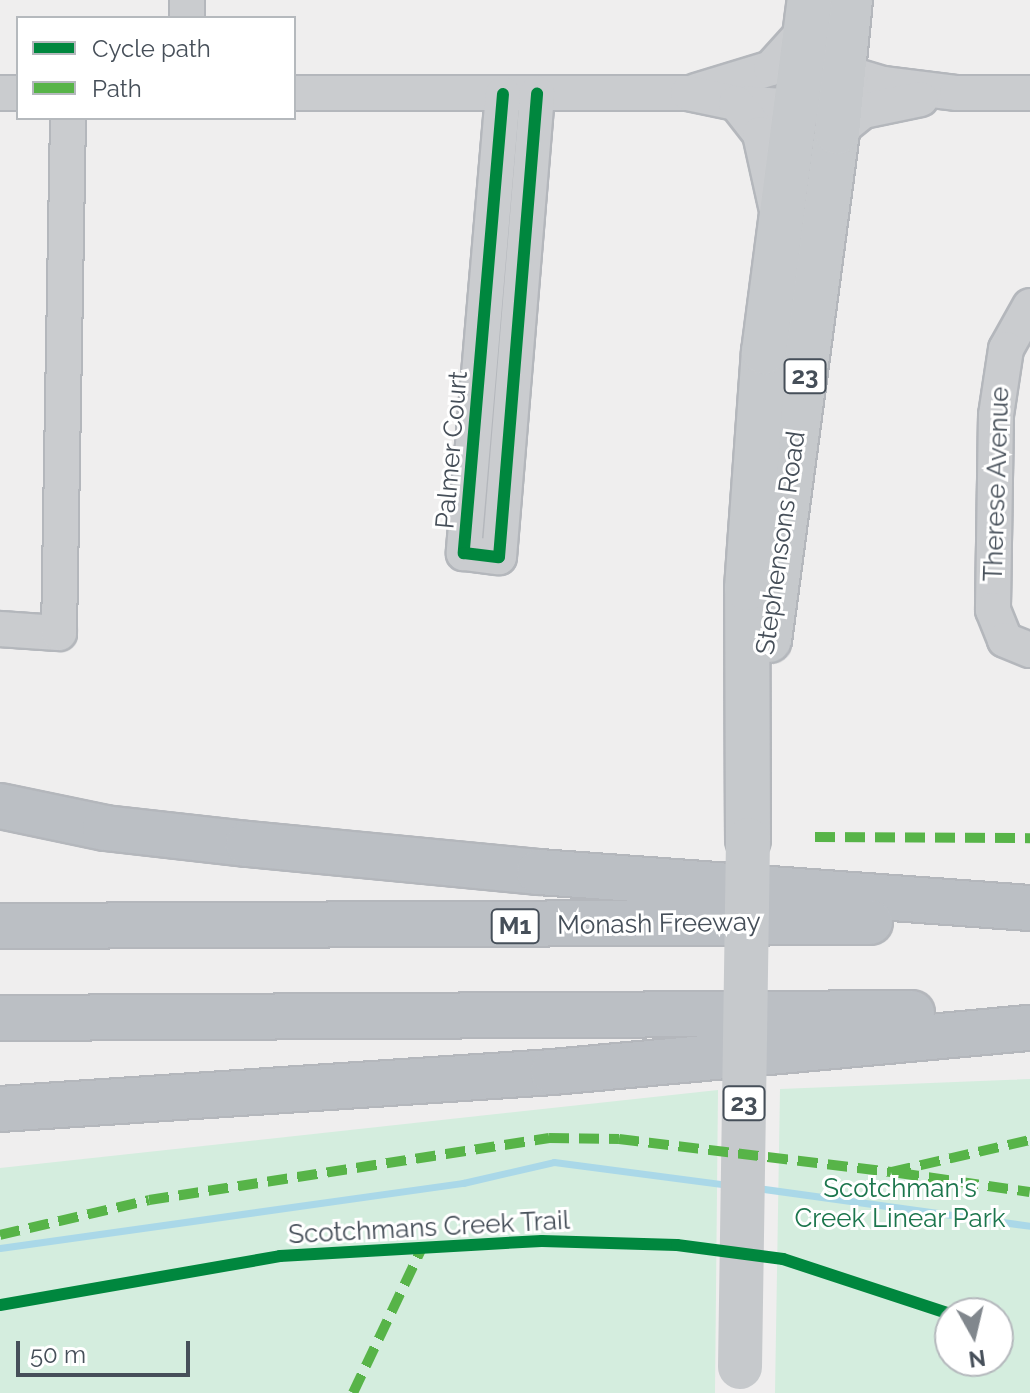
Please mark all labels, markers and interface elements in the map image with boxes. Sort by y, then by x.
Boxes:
legend [16,16,296,120]
text: Cycle path [92,34,211,63]
text: Path [92,74,142,103]
road number: 23 [783,356,827,396]
street label: Palmer Court [430,370,474,530]
street label: Therese Avenue [978,386,1016,582]
street label: Stephensons Road [750,429,812,657]
road number: M1 [489,906,541,946]
street label: Monash Freeway [557,907,761,941]
road number: 23 [722,1083,766,1123]
park label: Scotchman's Creek Linear Park [794,1173,1006,1234]
street label: Scotchmans Creek Trail [287,1205,571,1251]
north arrow [934,1297,1014,1377]
scale bar [20,1325,194,1375]
text: 50 m [30,1340,86,1369]
text: N [967,1345,987,1373]

